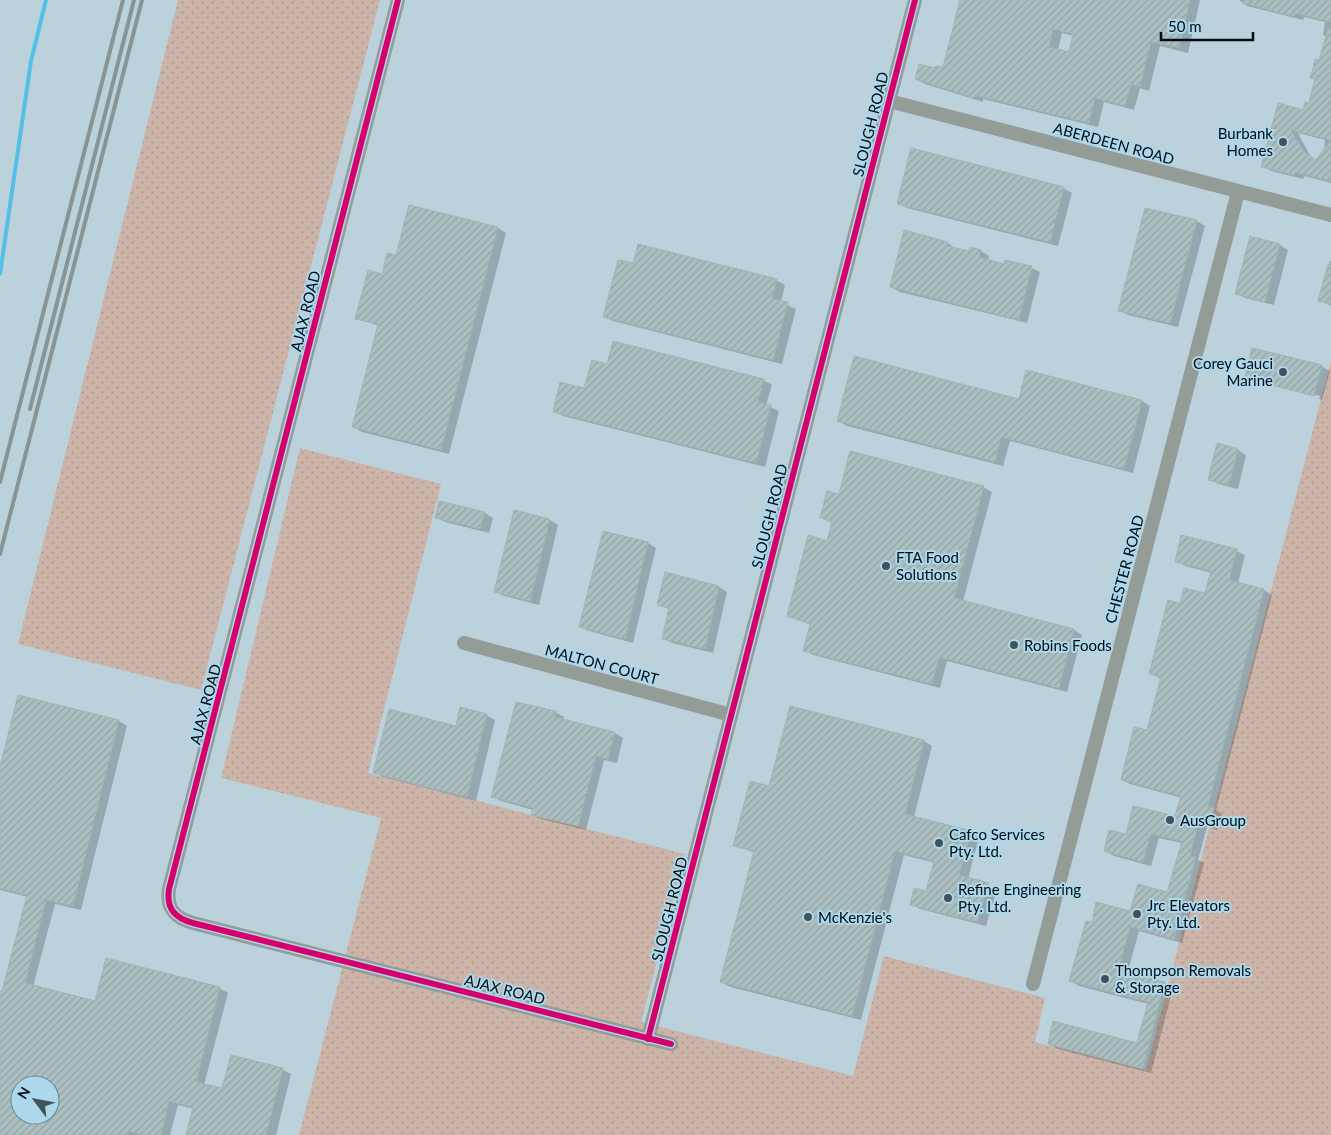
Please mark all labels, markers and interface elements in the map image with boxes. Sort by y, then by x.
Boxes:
scale bar [1161,10,1254,42]
text: 50 m [1168,17,1202,35]
street label: SLOUGH ROAD [848,70,892,178]
street label: ABERDEEN ROAD [1052,118,1176,168]
place label: Burbank Homes [1218,124,1273,159]
marker: Burbank Homes [1277,136,1289,148]
street label: AJAX ROAD [286,269,324,353]
place label: Corey Gauci Marine [1193,354,1273,389]
marker: Corey Gauci Marine [1277,366,1289,378]
street label: SLOUGH ROAD [747,462,791,570]
street label: CHESTER ROAD [1101,513,1147,625]
place label: FTA Food Solutions [896,548,959,583]
marker: FTA Food Solutions [880,560,892,572]
place label: Robins Foods [1024,636,1112,654]
marker: Robins Foods [1008,639,1020,651]
street label: MALTON COURT [543,640,661,688]
street label: AJAX ROAD [186,662,224,746]
place label: AusGroup [1180,811,1246,829]
marker: AusGroup [1164,814,1176,826]
place label: Cafco Services Pty. Ltd. [949,825,1045,860]
marker: Cafco Services Pty. Ltd. [933,837,945,849]
street label: SLOUGH ROAD [647,855,691,963]
place label: Refine Engineering Pty. Ltd. [958,880,1081,915]
marker: Refine Engineering Pty. Ltd. [942,892,954,904]
place label: Jrc Elevators Pty. Ltd. [1147,896,1230,931]
place label: McKenzie's [818,908,892,926]
marker: Jrc Elevators Pty. Ltd. [1131,908,1143,920]
marker: McKenzie's [802,911,814,923]
place label: Thompson Removals & Storage [1115,961,1251,996]
street label: AJAX ROAD [463,970,547,1008]
marker: Thompson Removals & Storage [1099,973,1111,985]
north arrow [10,1075,60,1125]
text: N [13,1084,34,1102]

